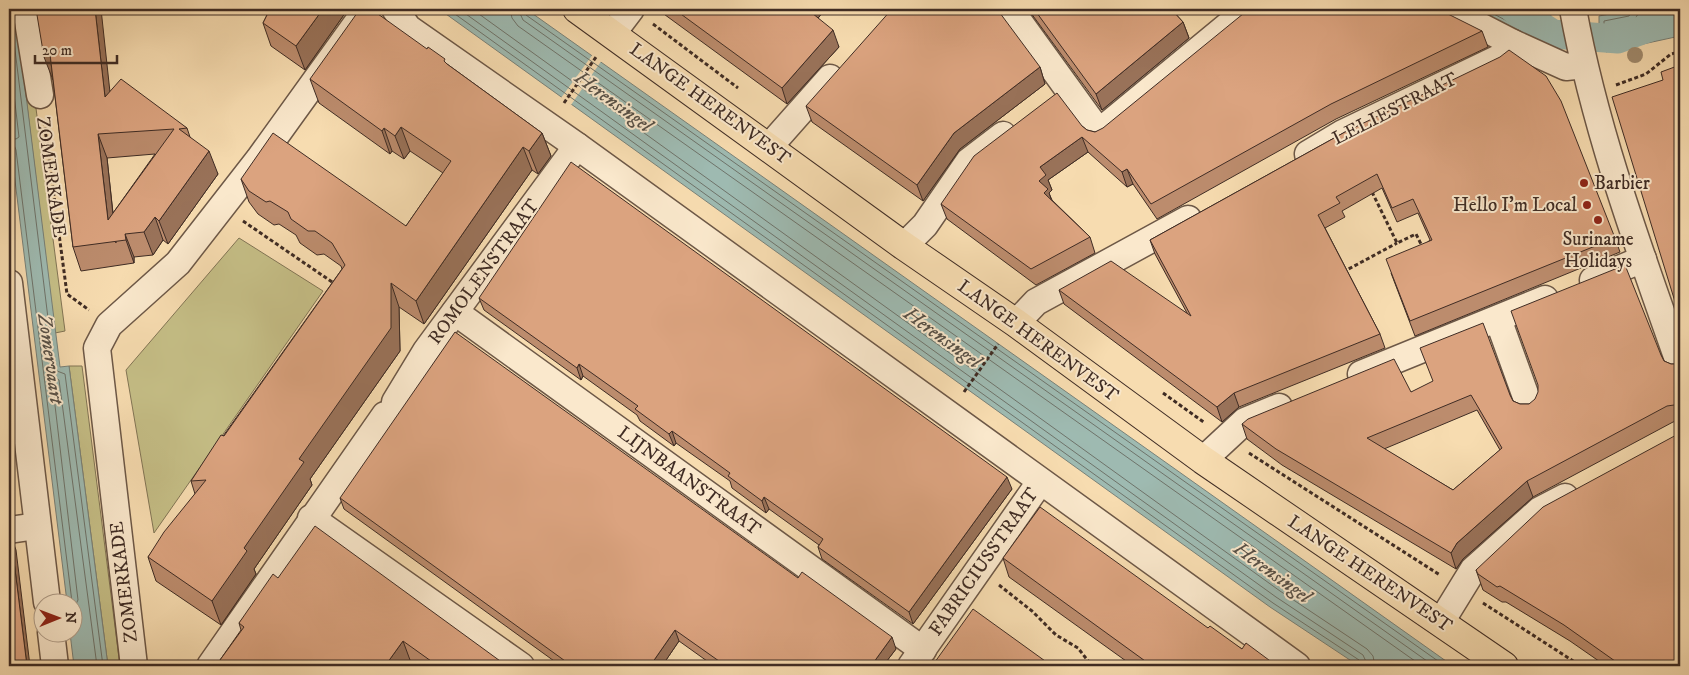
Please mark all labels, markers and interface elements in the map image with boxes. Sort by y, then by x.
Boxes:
scale bar [35,32,118,64]
street label: LANGE HERENVEST [625,38,795,170]
text: 20 m [42,41,72,60]
water label: Herensingel [568,65,658,140]
street label: LELIESTRAAT [1329,67,1462,150]
street label: ZOMERKADE [31,115,71,239]
place label: Barbier [1594,172,1650,195]
marker: Barbier [1578,177,1590,189]
street label: ROMOLENSTRAAT [424,194,545,349]
place label: Hello I'm Local [1453,194,1577,217]
marker: Hello I'm Local [1581,199,1593,211]
marker: Suriname Holidays [1592,214,1604,226]
place label: Suriname Holidays [1562,228,1634,273]
street label: LANGE HERENVEST [953,275,1123,407]
water label: Herensingel [897,301,987,376]
water label: Zomervaart [31,312,69,407]
street label: LIJNBAANSTRAAT [613,421,766,541]
street label: FABRICIUSSTRAAT [924,483,1044,641]
street label: LANGE HERENVEST [1283,510,1457,638]
street label: ZOMERKADE [105,520,143,644]
water label: Herensingel [1227,536,1317,611]
north arrow [32,592,82,642]
text: N [61,612,79,624]

